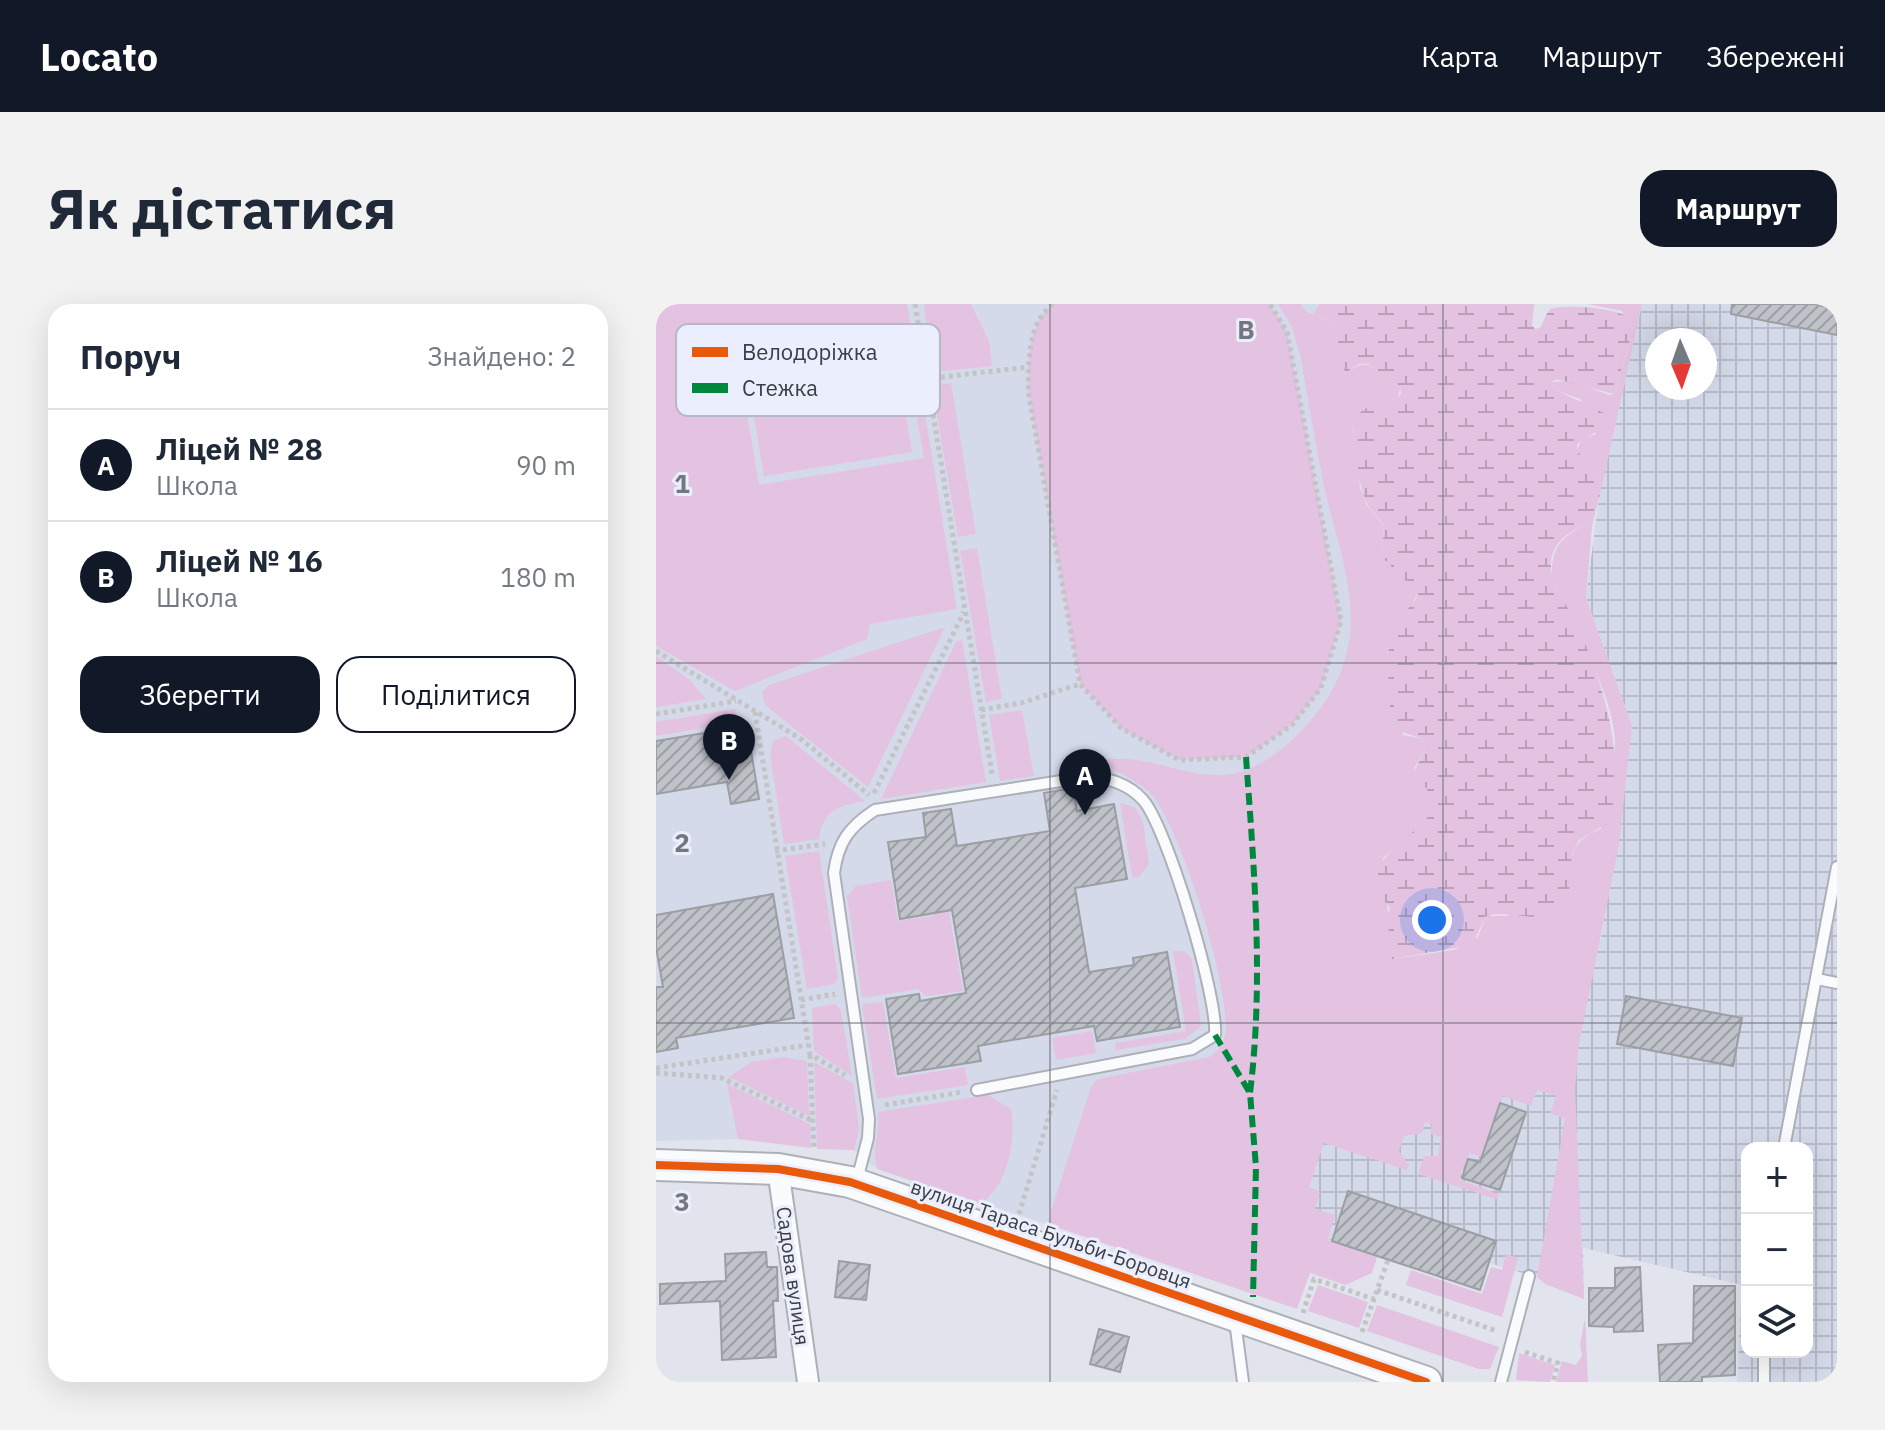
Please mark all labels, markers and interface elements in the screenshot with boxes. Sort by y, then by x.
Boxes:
text: Locato [40,32,158,81]
text: Карта [1421,38,1498,75]
text: Маршрут [1542,38,1662,75]
text: Збережені [1706,38,1845,75]
button: Маршрут [1640,170,1837,247]
text: Як дістатися [48,172,396,244]
text: B [1237,312,1255,346]
legend [676,324,940,416]
north arrow [1645,328,1717,400]
text: Поруч [80,334,181,378]
text: Велодоріжка [742,337,878,366]
text: Знайдено: 2 [427,339,576,373]
text: Стежка [742,373,818,402]
text: Ліцей № 28 [156,429,323,468]
text: A [97,448,115,482]
text: 90 m [516,448,576,482]
text: 1 [674,466,690,500]
text: Школа [156,468,238,502]
text: Ліцей № 16 [156,541,323,580]
text: B [97,560,115,594]
text: 180 m [500,560,576,594]
text: Школа [156,580,238,614]
button: Зберегти [80,656,320,733]
button: Поділитися [336,656,576,733]
pin: B [703,714,755,780]
pin: A [1059,749,1111,815]
text: 2 [674,825,690,859]
your location [1412,900,1452,940]
map controls [1741,1142,1813,1358]
button: + [1741,1142,1813,1214]
street label: вулиця Тараса Бульби-Боровця [907,1173,1195,1294]
text: 3 [674,1184,690,1218]
street label: Садова вулиця [770,1205,817,1347]
button: − [1741,1214,1813,1286]
button: layers [1741,1286,1813,1358]

